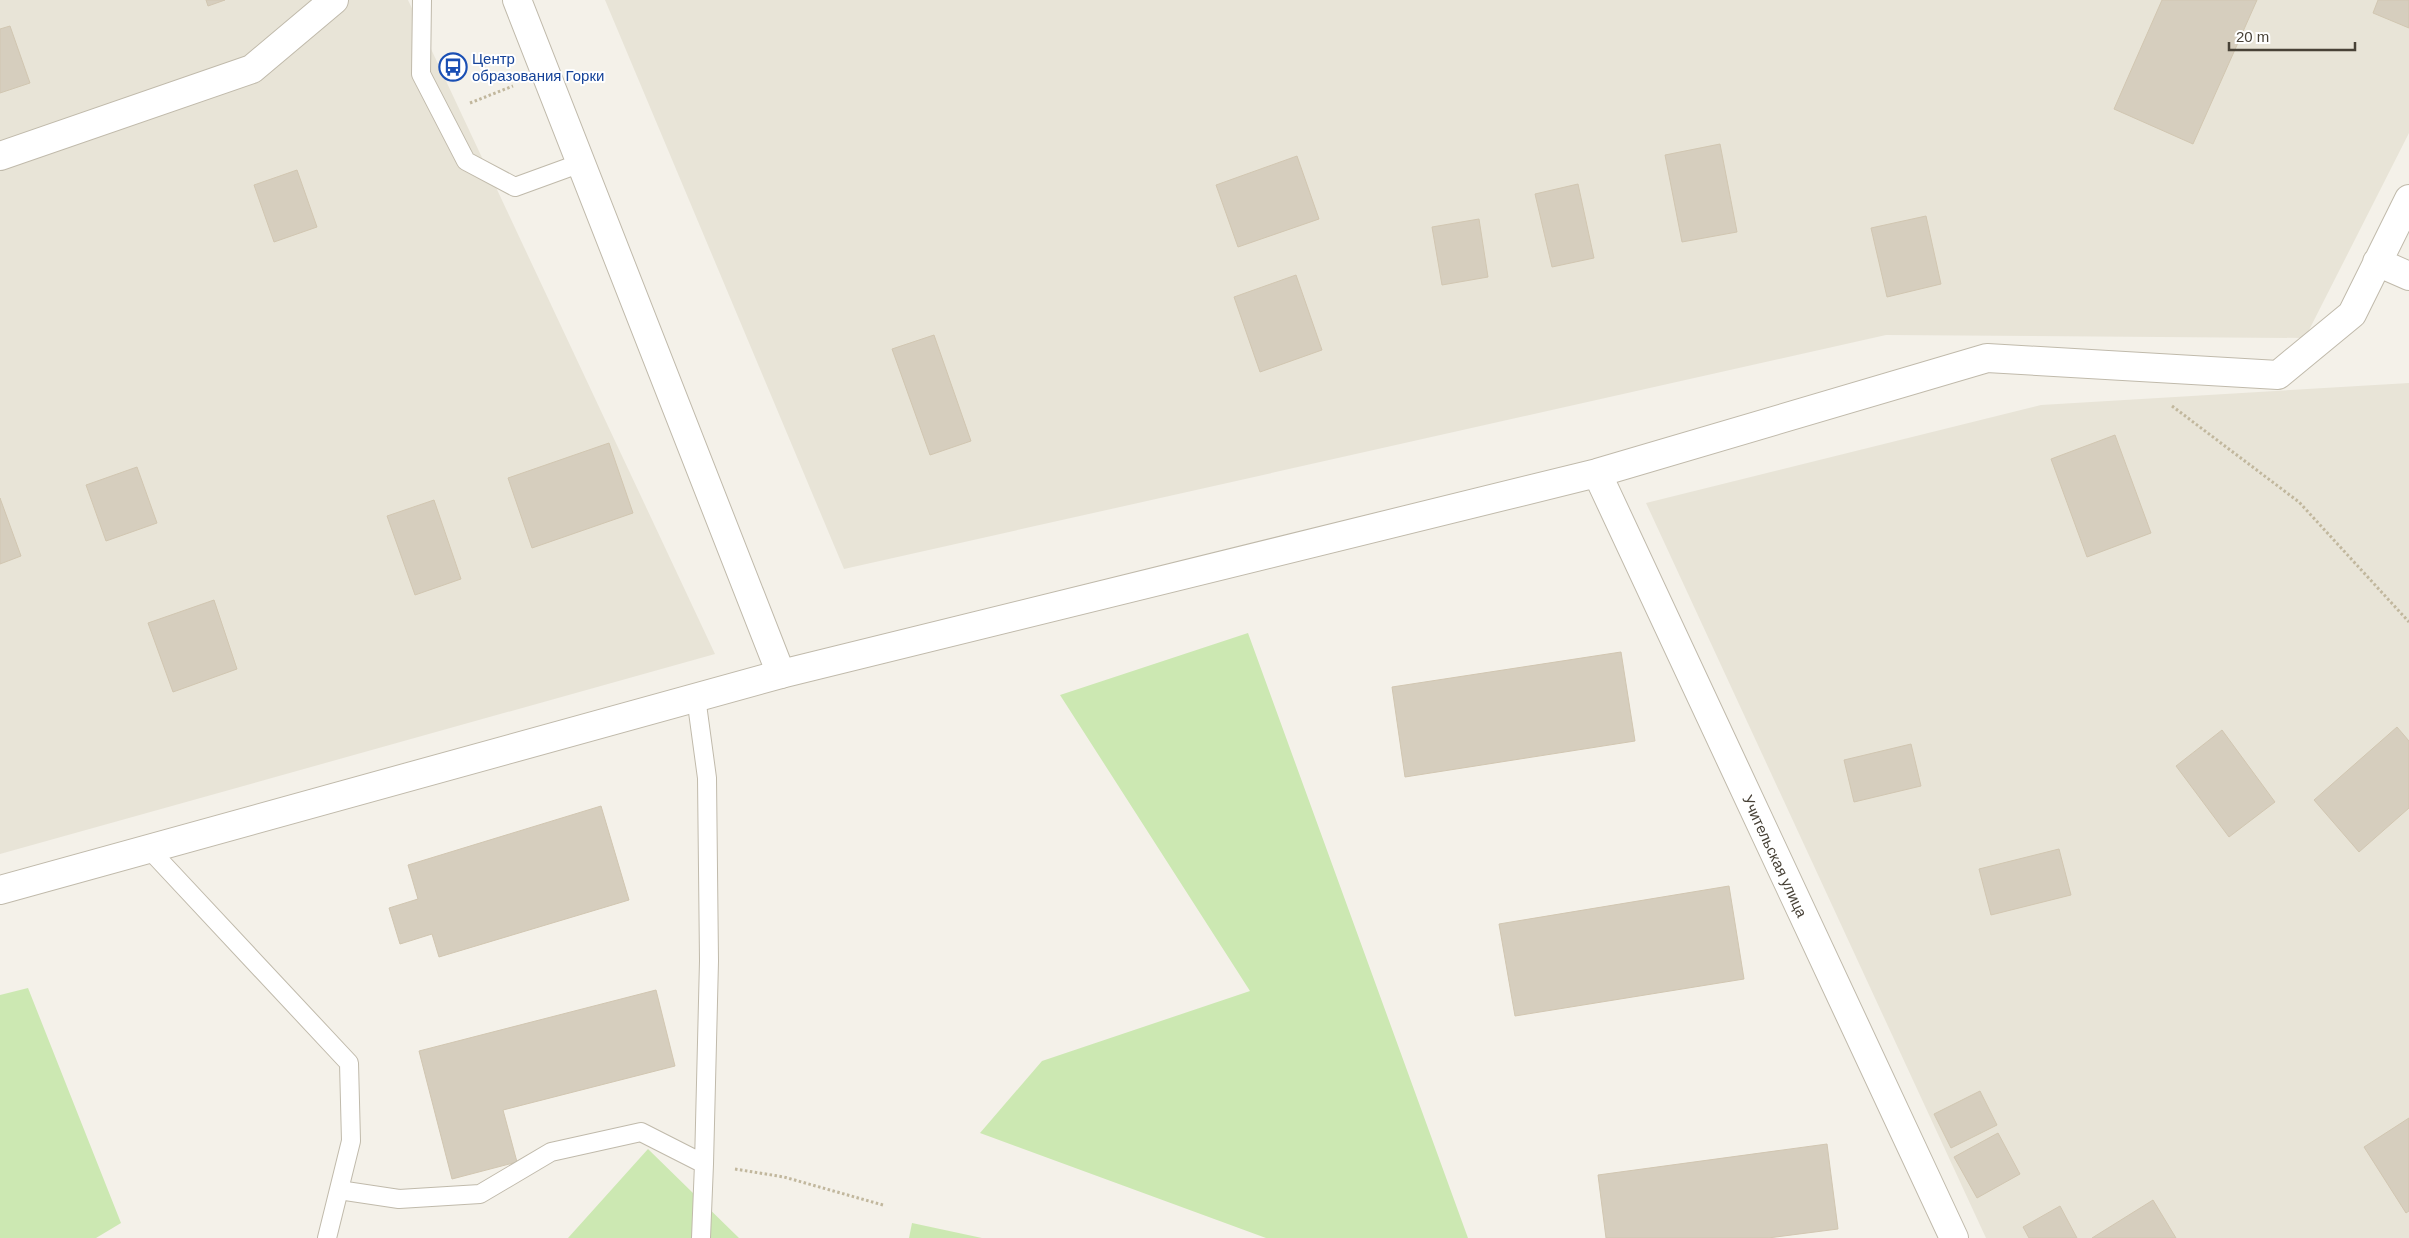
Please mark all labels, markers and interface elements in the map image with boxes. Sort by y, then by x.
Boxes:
scale bar [2229,20,2355,52]
text: 20 m [2236,28,2269,45]
place label: Центр образования Горки [472,50,604,84]
bus stop icon: Центр образования Горки [438,52,468,82]
street label: Учительская улица [1739,792,1811,920]

